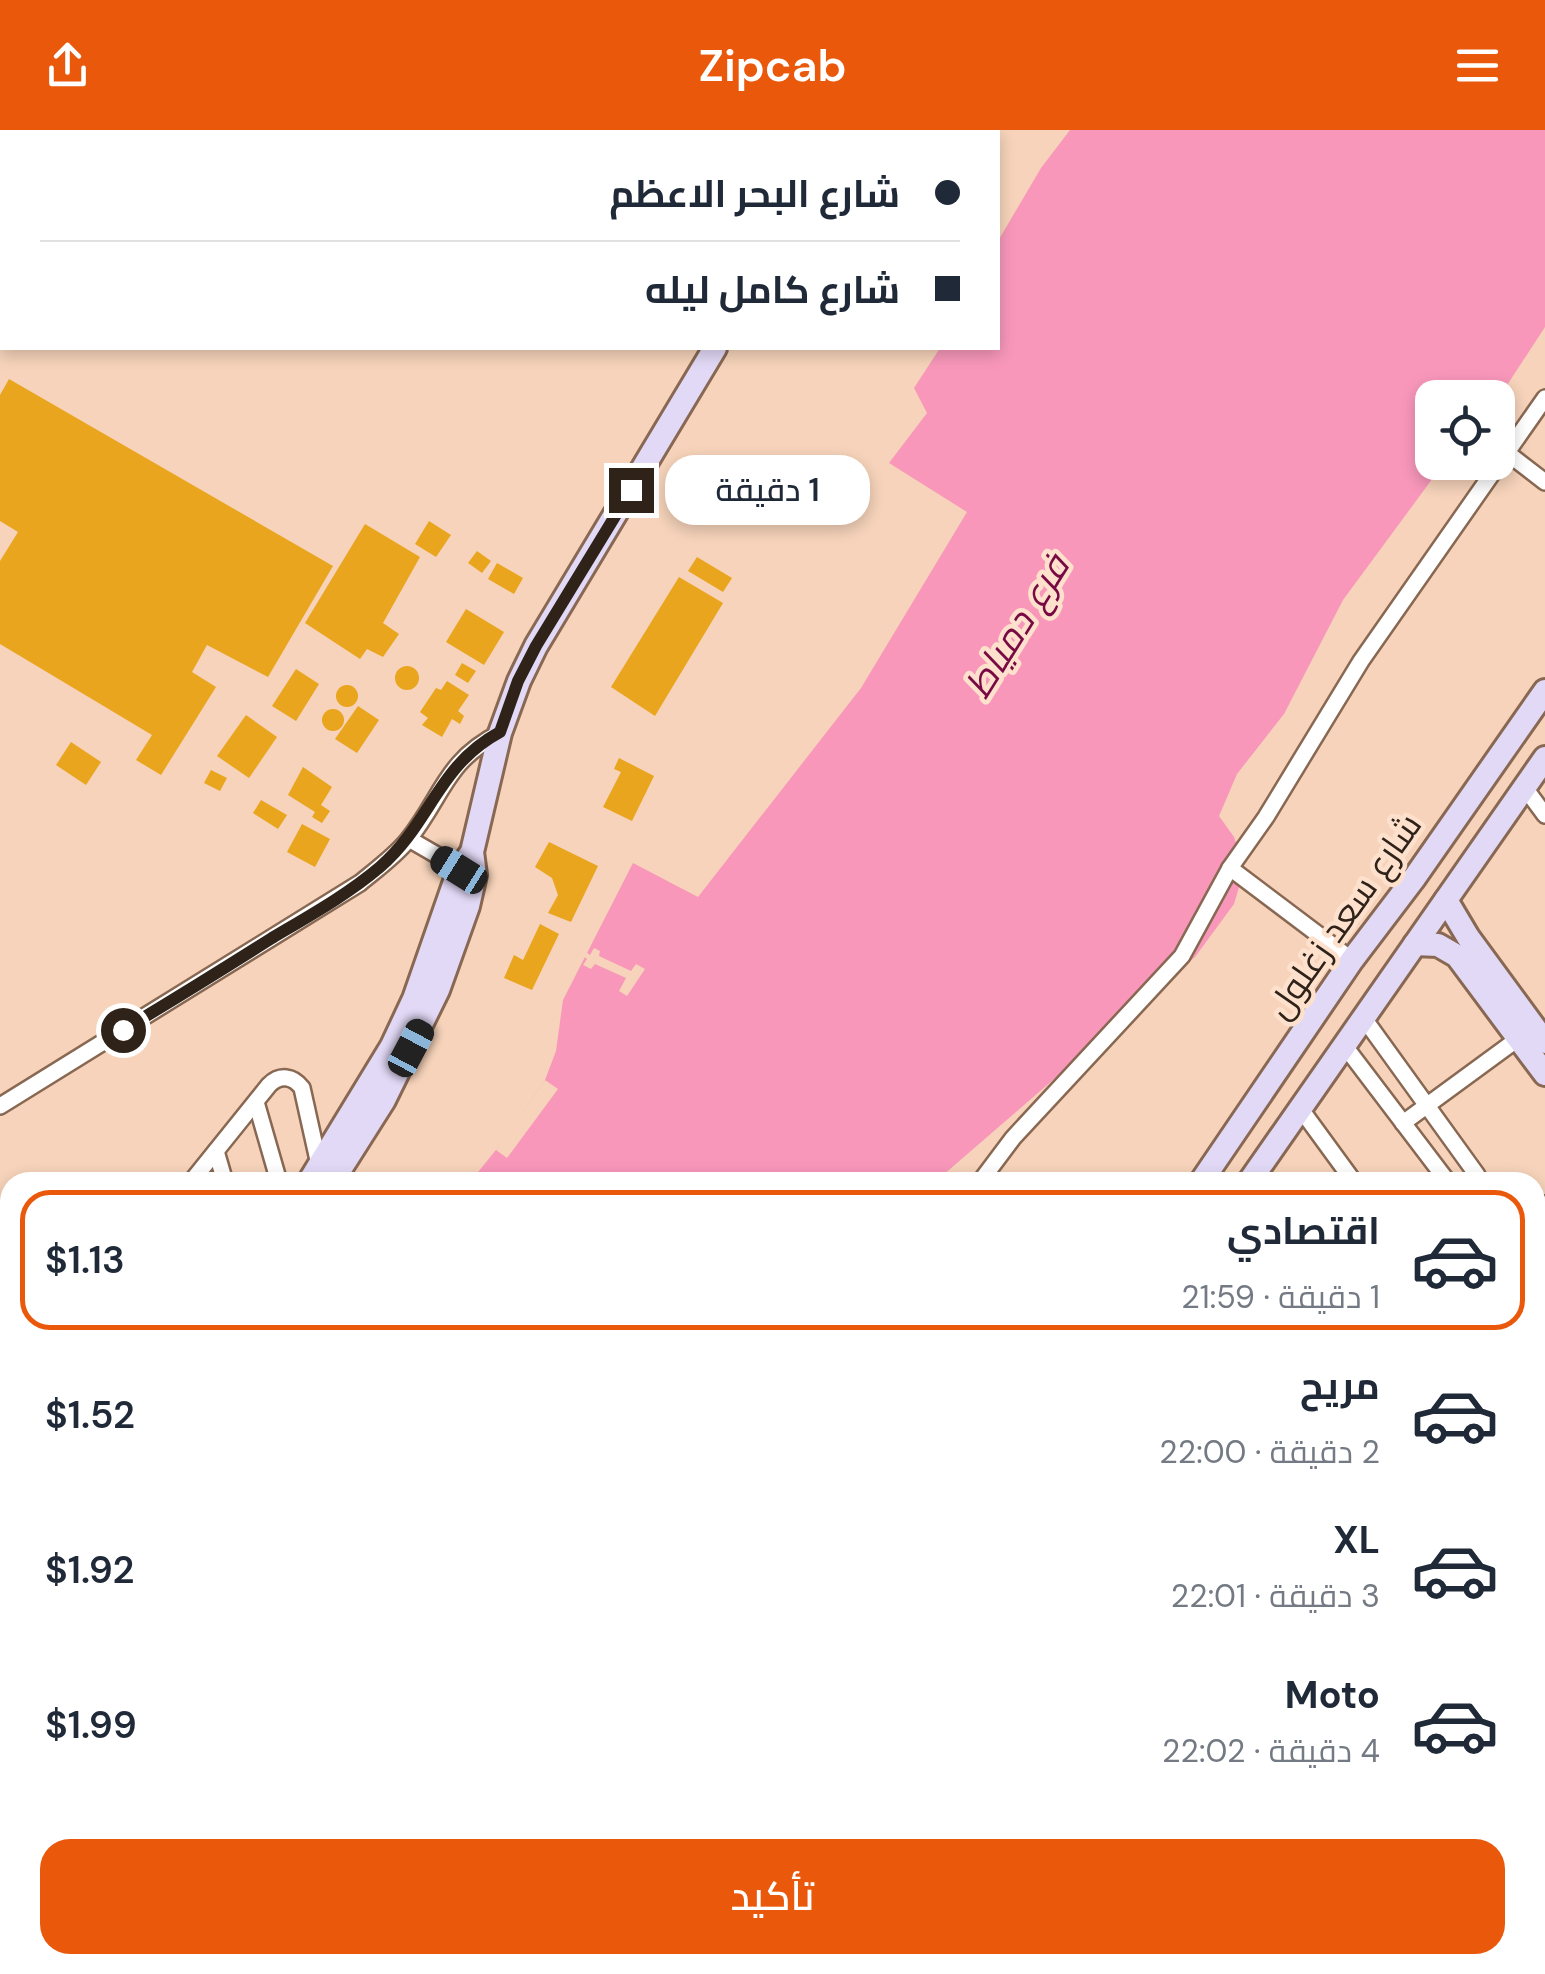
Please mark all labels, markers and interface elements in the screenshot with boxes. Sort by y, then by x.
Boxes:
text: Zipcab [698,36,847,95]
icon: share [40,38,95,93]
icon: menu [1450,38,1505,93]
text: شارع البحر الاعظم [609,169,900,219]
text: شارع كامل ليله [645,265,900,315]
map controls [1415,380,1515,480]
button: locate [1415,380,1515,480]
callout: 1 دقيقة [666,455,871,525]
route end [609,468,654,513]
text: 1 دقيقة [715,469,820,511]
water label: فرع دمياط [953,543,1083,708]
street label: شارع سعد زغلول [1256,804,1432,1028]
car [426,841,492,899]
route start [101,1008,146,1053]
car [384,1014,438,1082]
text: اقتصادي [1227,1206,1380,1256]
icon: car [1410,1215,1500,1305]
text: $1.13 [45,1235,125,1285]
text: 1 دقيقة · 21:59 [1181,1276,1380,1318]
text: مريح [1300,1361,1380,1411]
icon: car [1410,1370,1500,1460]
text: $1.52 [45,1390,135,1440]
text: 2 دقيقة · 22:00 [1159,1431,1380,1473]
text: XL [1333,1515,1380,1565]
icon: car [1410,1525,1500,1615]
text: $1.92 [45,1545,134,1595]
text: 3 دقيقة · 22:01 [1171,1575,1380,1617]
text: Moto [1285,1670,1380,1720]
icon: car [1410,1680,1500,1770]
text: $1.99 [45,1700,137,1750]
text: 4 دقيقة · 22:02 [1162,1730,1380,1772]
button: تأكيد [40,1839,1505,1954]

